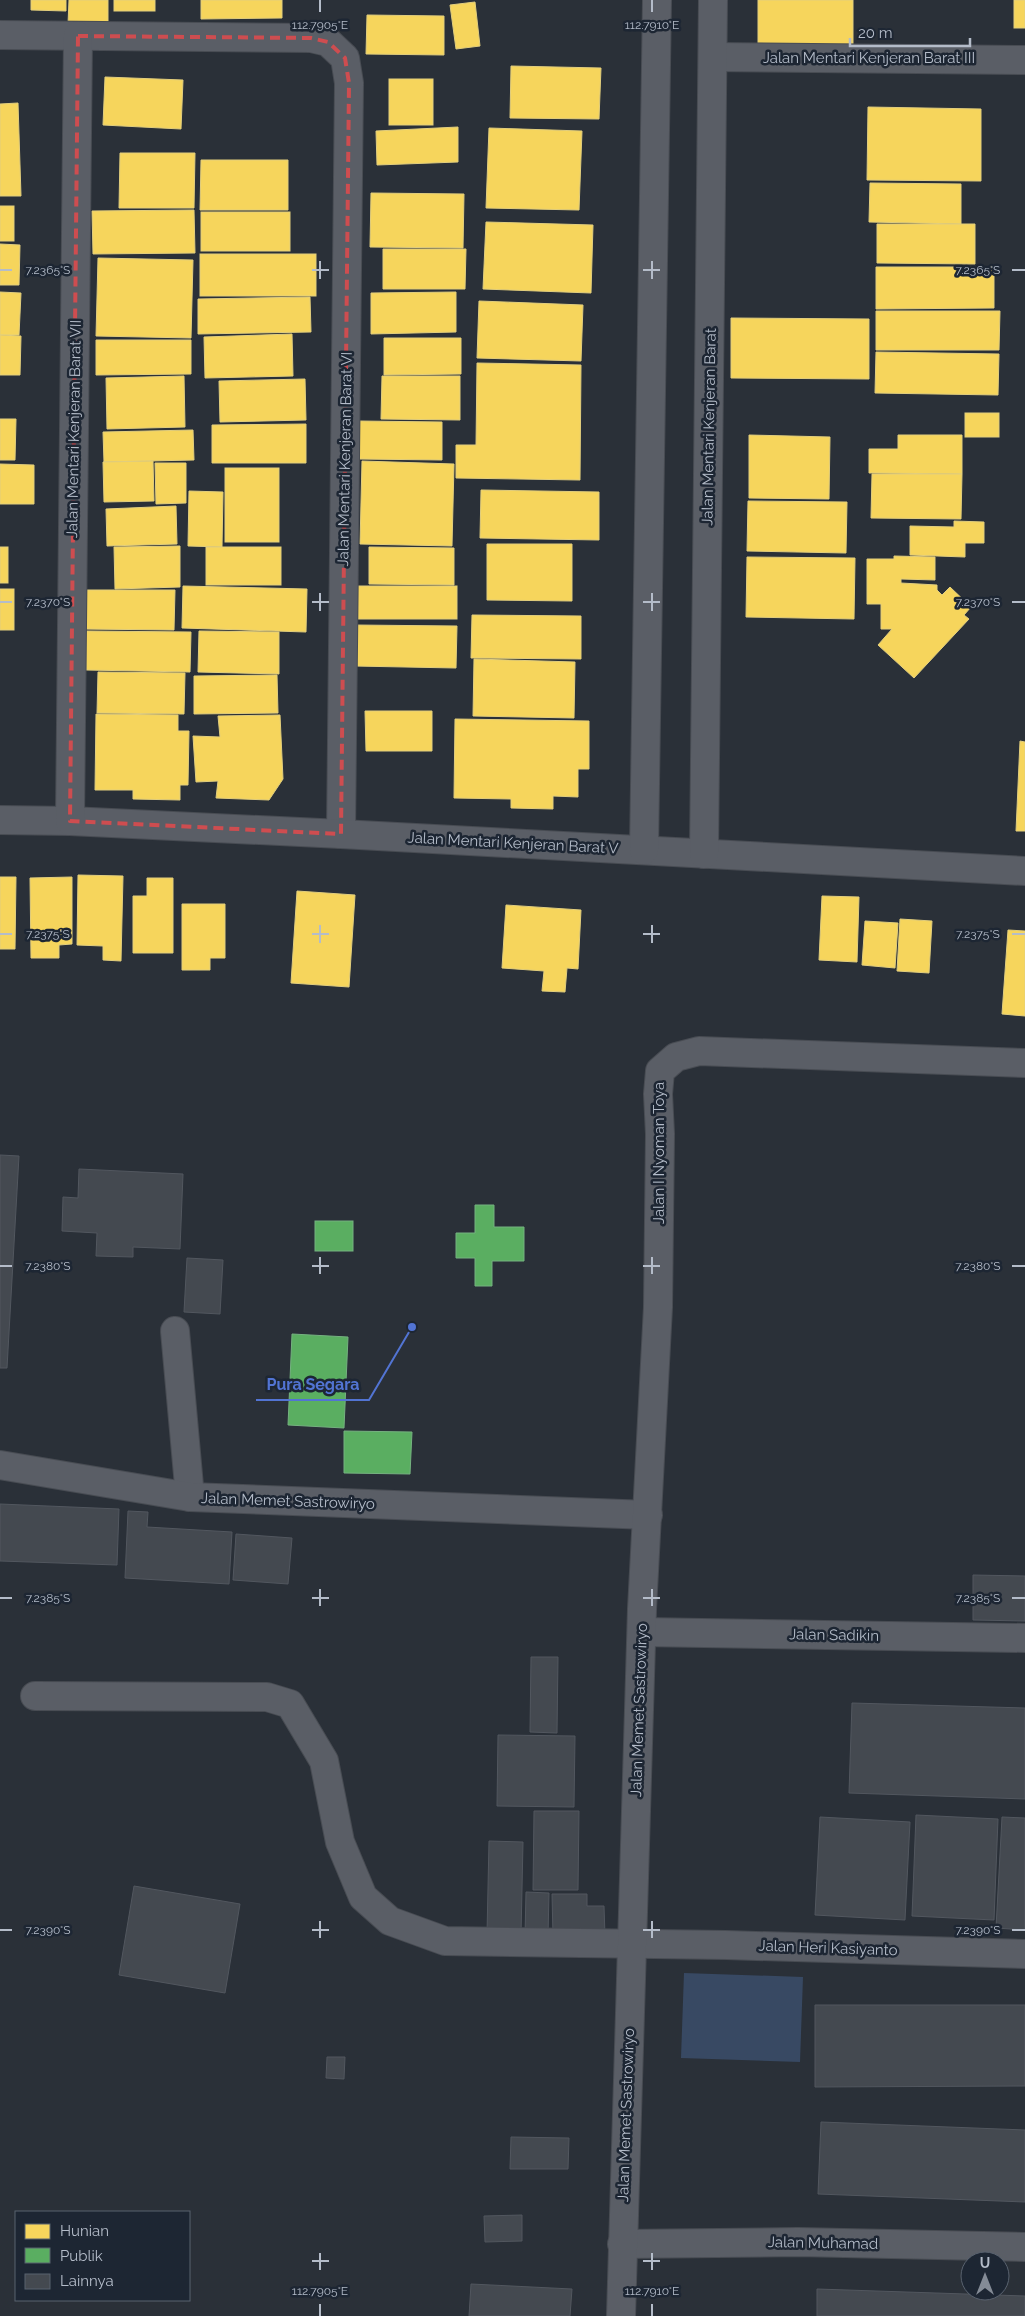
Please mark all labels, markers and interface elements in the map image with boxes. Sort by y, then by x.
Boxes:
scale bar [850,15,970,47]
text: 112.7905°E [292,18,348,32]
text: 112.7910°E [625,18,679,32]
text: 20 m [858,24,893,42]
street label: Jalan Mentari Kenjeran Barat III [763,49,975,67]
text: 7.2365°S [26,263,70,277]
text: 7.2365°S [956,263,1000,277]
street label: Jalan Mentari Kenjeran Barat VII [63,320,85,538]
street label: Jalan Mentari Kenjeran Barat [698,328,720,526]
street label: Jalan Mentari Kenjeran Barat VI [334,351,356,567]
text: 7.2370°S [26,595,70,609]
text: 7.2370°S [956,595,1000,609]
street label: Jalan Mentari Kenjeran Barat V [407,828,619,858]
text: 7.2375°S [26,927,70,941]
text: 7.2375°S [956,927,1000,941]
street label: Jalan I Nyoman Toya [650,1082,668,1224]
text: 7.2380°S [25,1259,71,1273]
text: 7.2380°S [955,1259,1001,1273]
callout: Pura Segara [256,1369,369,1400]
text: Pura Segara [266,1375,360,1394]
street label: Jalan Memet Sastrowiryo [201,1489,375,1513]
text: 7.2385°S [26,1591,70,1605]
text: 7.2385°S [956,1591,1000,1605]
street label: Jalan Memet Sastrowiryo [627,1623,651,1797]
street label: Jalan Sadikin [789,1625,879,1645]
text: 7.2390°S [25,1923,71,1937]
text: 7.2390°S [955,1923,1001,1937]
street label: Jalan Heri Kasiyanto [758,1937,898,1959]
street label: Jalan Memet Sastrowiryo [614,2028,638,2202]
legend [15,2211,190,2301]
text: Hunian [60,2222,109,2240]
street label: Jalan Muhamad [768,2233,878,2253]
text: Publik [60,2247,103,2265]
north arrow [960,2251,1010,2301]
text: U [980,2255,990,2271]
text: Lainnya [60,2272,114,2290]
text: 112.7905°E [292,2284,348,2298]
text: 112.7910°E [625,2284,679,2298]

